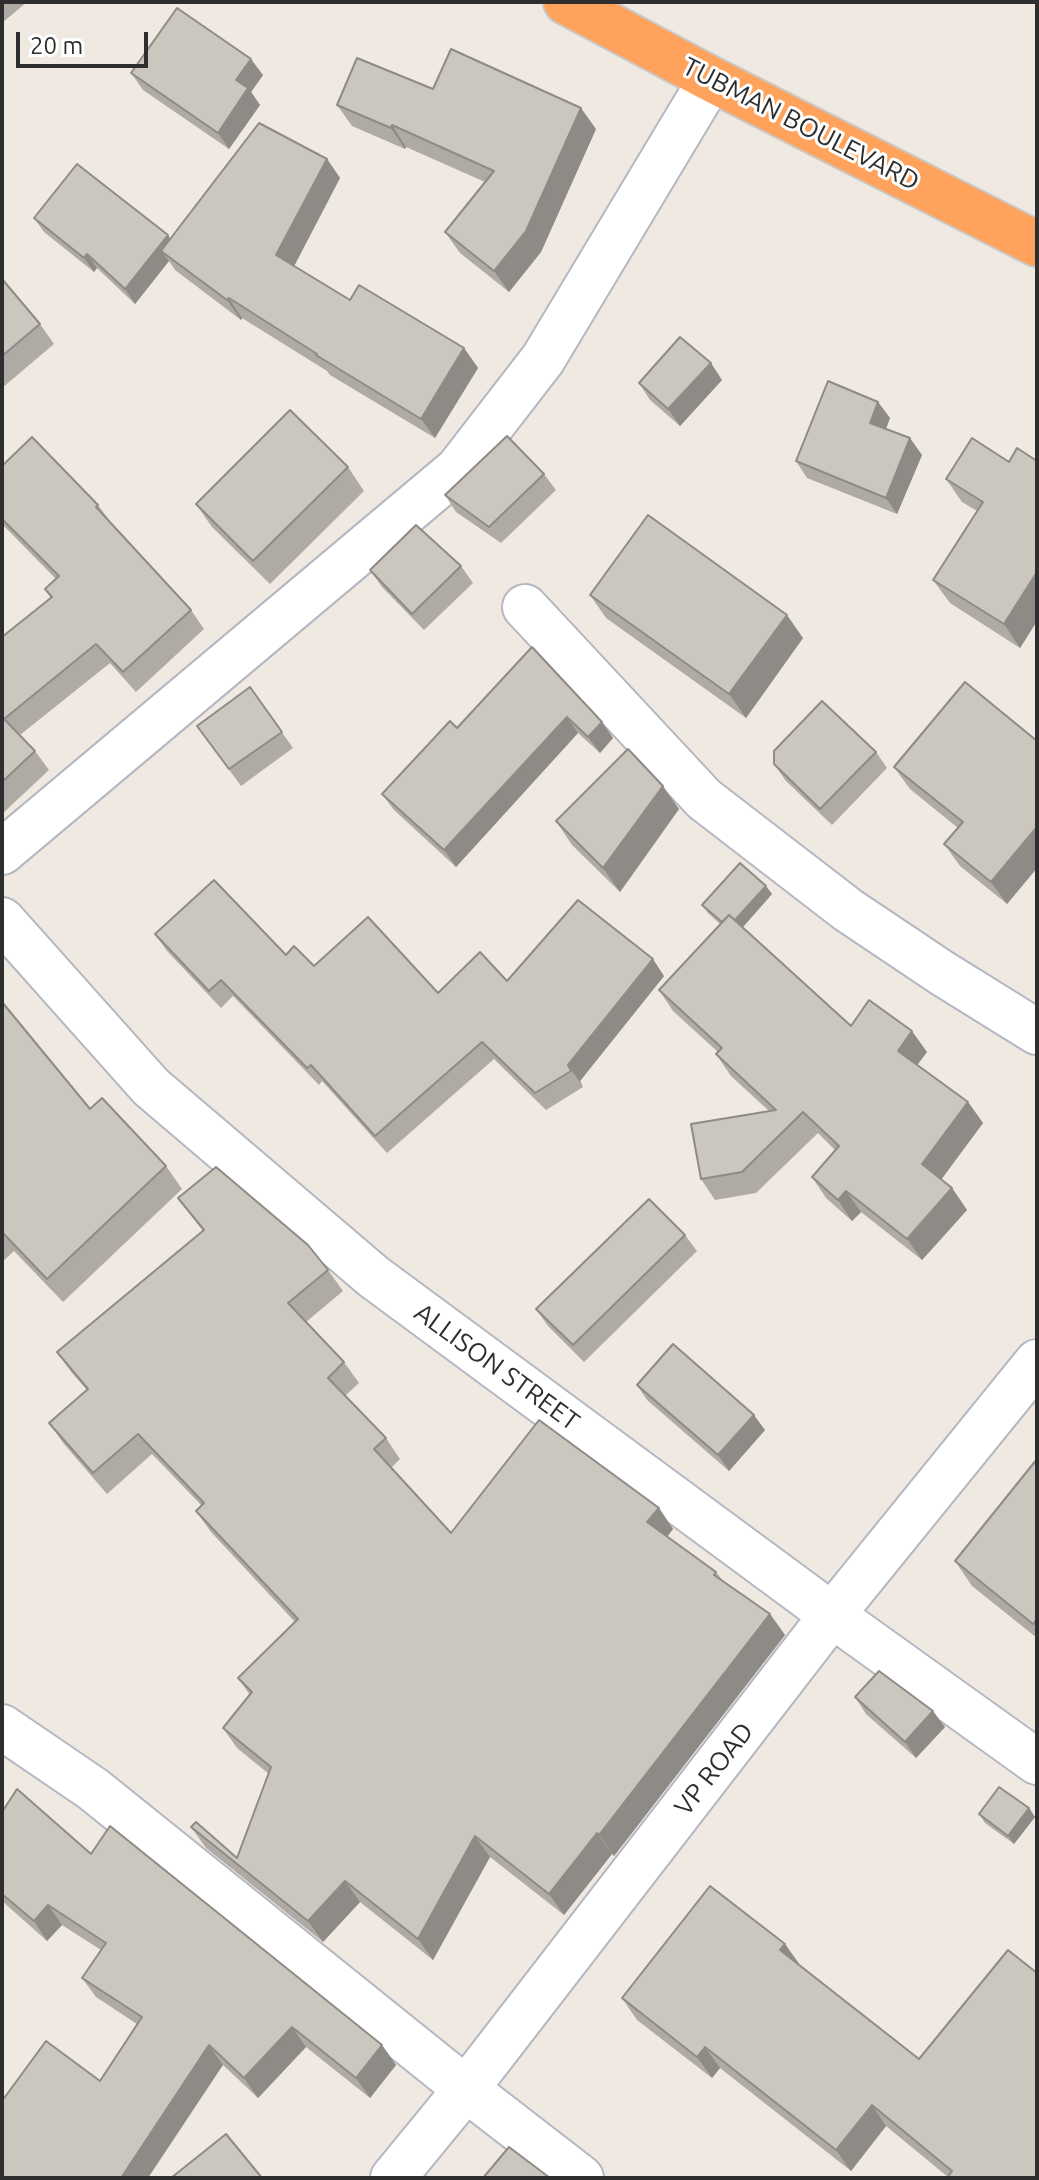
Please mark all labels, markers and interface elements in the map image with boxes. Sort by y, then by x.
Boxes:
scale bar [20,16,152,66]
text: 20 m [30,32,83,59]
street label: TUBMAN BOULEVARD [677,51,925,197]
street label: ALLISON STREET [408,1297,586,1437]
street label: VP ROAD [668,1716,760,1822]

